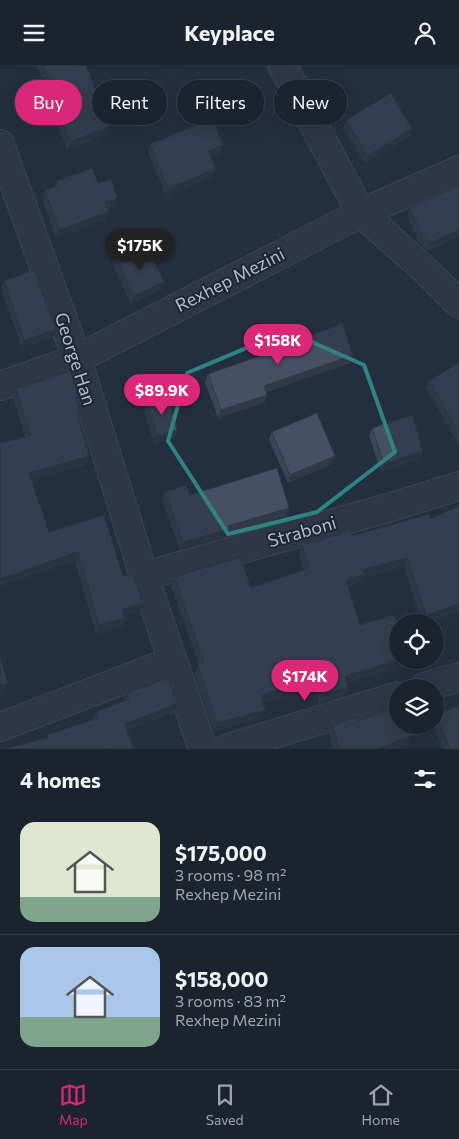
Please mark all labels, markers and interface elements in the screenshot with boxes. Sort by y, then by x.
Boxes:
icon: menu [20,19,48,47]
text: Keyplace [184,19,275,46]
icon: person [411,19,439,47]
chip: Buy [15,80,82,125]
chip: Rent [92,80,167,125]
chip: Filters [177,80,264,125]
chip: New [274,80,347,125]
pin: $175K [105,229,175,271]
text: $175K [117,235,163,254]
street label: Rexhep Mezini [171,242,288,316]
street label: George Han [51,309,101,408]
pin: $158K [243,323,313,366]
text: $158K [255,330,301,349]
pin: $89.9K [121,373,203,416]
text: $89.9K [135,380,189,399]
street label: Straboni [265,511,339,551]
map controls [389,614,444,734]
button: locate [389,614,444,669]
pin: $174K [270,659,340,702]
text: $174K [282,666,328,685]
button: layers [389,679,444,734]
icon: filters [411,765,439,793]
text: 4 homes [20,767,101,792]
text: $175,000 [175,840,267,865]
icon: home [60,842,120,902]
text: 3 rooms · 98 m² [175,865,286,884]
text: Rexhep Mezini [175,884,281,903]
text: $158,000 [175,966,268,991]
icon: home [60,967,120,1027]
text: 3 rooms · 83 m² [175,991,286,1010]
text: Rexhep Mezini [175,1010,281,1029]
tab: Map [59,1081,88,1128]
tab: Saved [206,1081,244,1128]
tab: Home [362,1081,400,1128]

